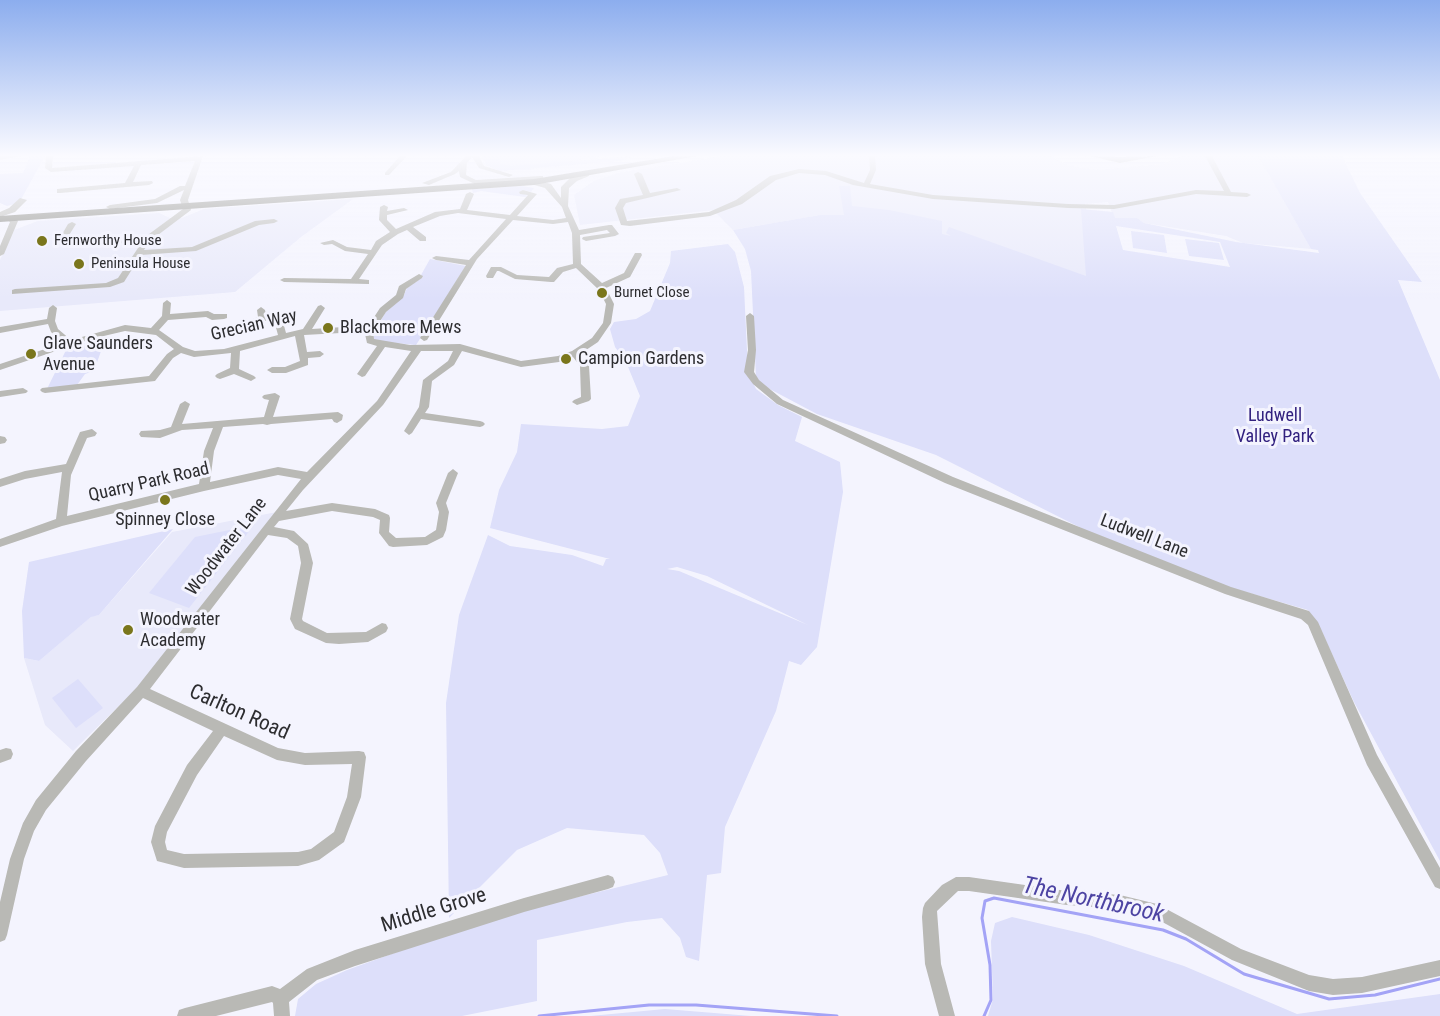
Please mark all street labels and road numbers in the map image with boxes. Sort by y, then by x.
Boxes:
street label: Grecian Way [209,306,299,346]
street label: Quarry Park Road [87,459,211,507]
street label: Woodwater Lane [182,494,272,600]
street label: Ludwell Lane [1097,510,1191,564]
street label: Carlton Road [185,680,293,746]
street label: Middle Grove [378,883,490,939]

